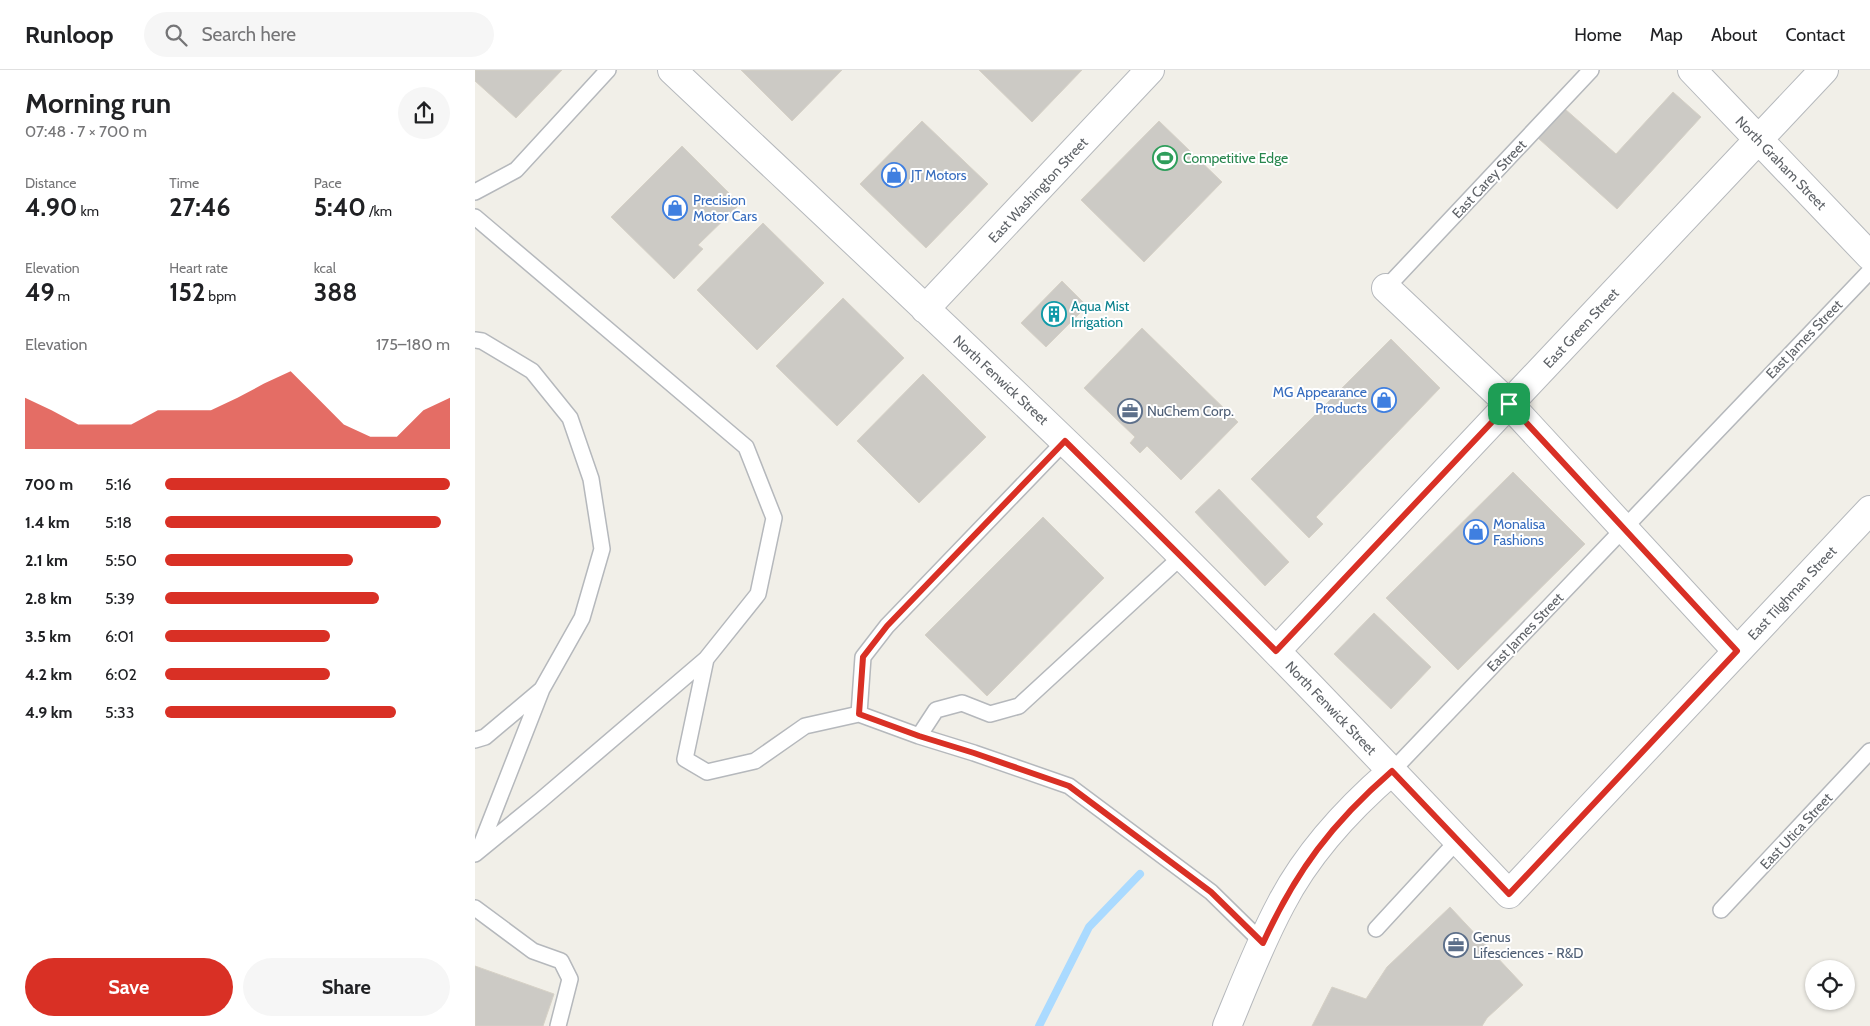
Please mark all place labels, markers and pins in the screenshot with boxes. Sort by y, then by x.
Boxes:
sports icon: Competitive Edge [1152,145,1178,171]
place label: Competitive Edge [1183,149,1288,167]
shop icon: JT Motors [881,162,907,188]
place label: JT Motors [910,166,967,184]
place label: Precision Motor Cars [693,191,758,225]
shop icon: Precision Motor Cars [662,195,688,221]
place label: Aqua Mist Irrigation [1071,297,1129,331]
building icon: Aqua Mist Irrigation [1041,301,1067,327]
place label: MG Appearance Products [1273,383,1367,417]
pin [1488,383,1530,425]
shop icon: MG Appearance Products [1371,387,1397,413]
office icon: NuChem Corp. [1117,398,1143,424]
place label: NuChem Corp. [1147,402,1234,420]
place label: Monalisa Fashions [1493,515,1546,549]
shop icon: Monalisa Fashions [1463,519,1489,545]
place label: Genus Lifesciences - R&D [1473,928,1583,962]
office icon: Genus Lifesciences - R&D [1443,932,1469,958]

